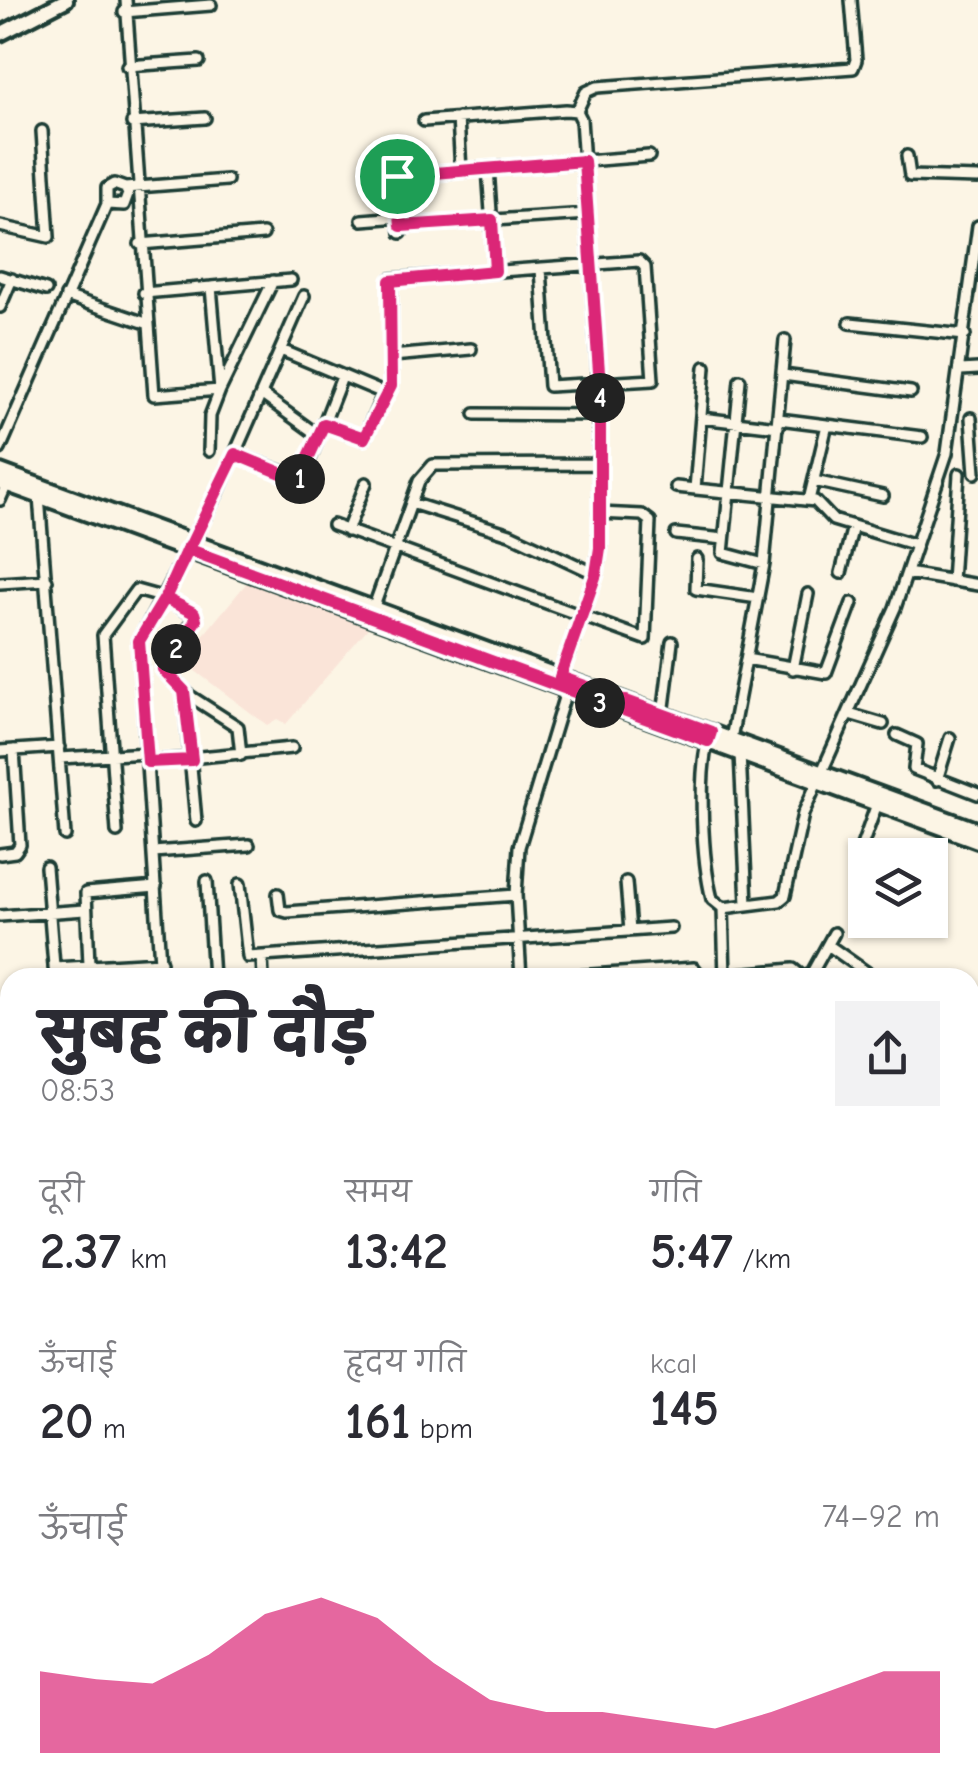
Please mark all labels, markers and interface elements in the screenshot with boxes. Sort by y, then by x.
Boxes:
pin [355,134,440,219]
icon: arrive [370,149,425,204]
pin: 4 [575,373,625,423]
text: 4 [593,382,607,414]
pin: 1 [275,454,325,504]
text: 1 [294,463,306,495]
pin: 2 [151,624,201,674]
text: 2 [169,633,183,665]
pin: 3 [575,678,625,728]
text: 3 [593,687,607,719]
map controls [848,838,948,938]
button: layers [848,838,948,938]
button: share [835,1001,940,1106]
text: सुबह की दौड़ [40,1002,370,1066]
text: 08:53 [40,1072,115,1109]
text: दूरी [40,1177,84,1209]
text: समय [345,1177,412,1209]
text: गति [650,1177,701,1209]
text: 2.37 [40,1223,121,1281]
text: 13:42 [345,1223,448,1281]
text: 5:47 [650,1223,733,1281]
text: km [121,1243,167,1275]
text: /km [733,1243,791,1275]
text: ऊँचाई [40,1347,115,1379]
text: हृदय गति [345,1347,466,1379]
text: kcal [650,1348,697,1380]
text: 145 [650,1380,719,1438]
text: 20 [40,1393,94,1451]
text: 161 [345,1393,410,1451]
text: m [94,1413,126,1445]
text: bpm [410,1413,473,1445]
text: 74–92 m [822,1498,940,1535]
text: ऊँचाई [40,1510,126,1547]

